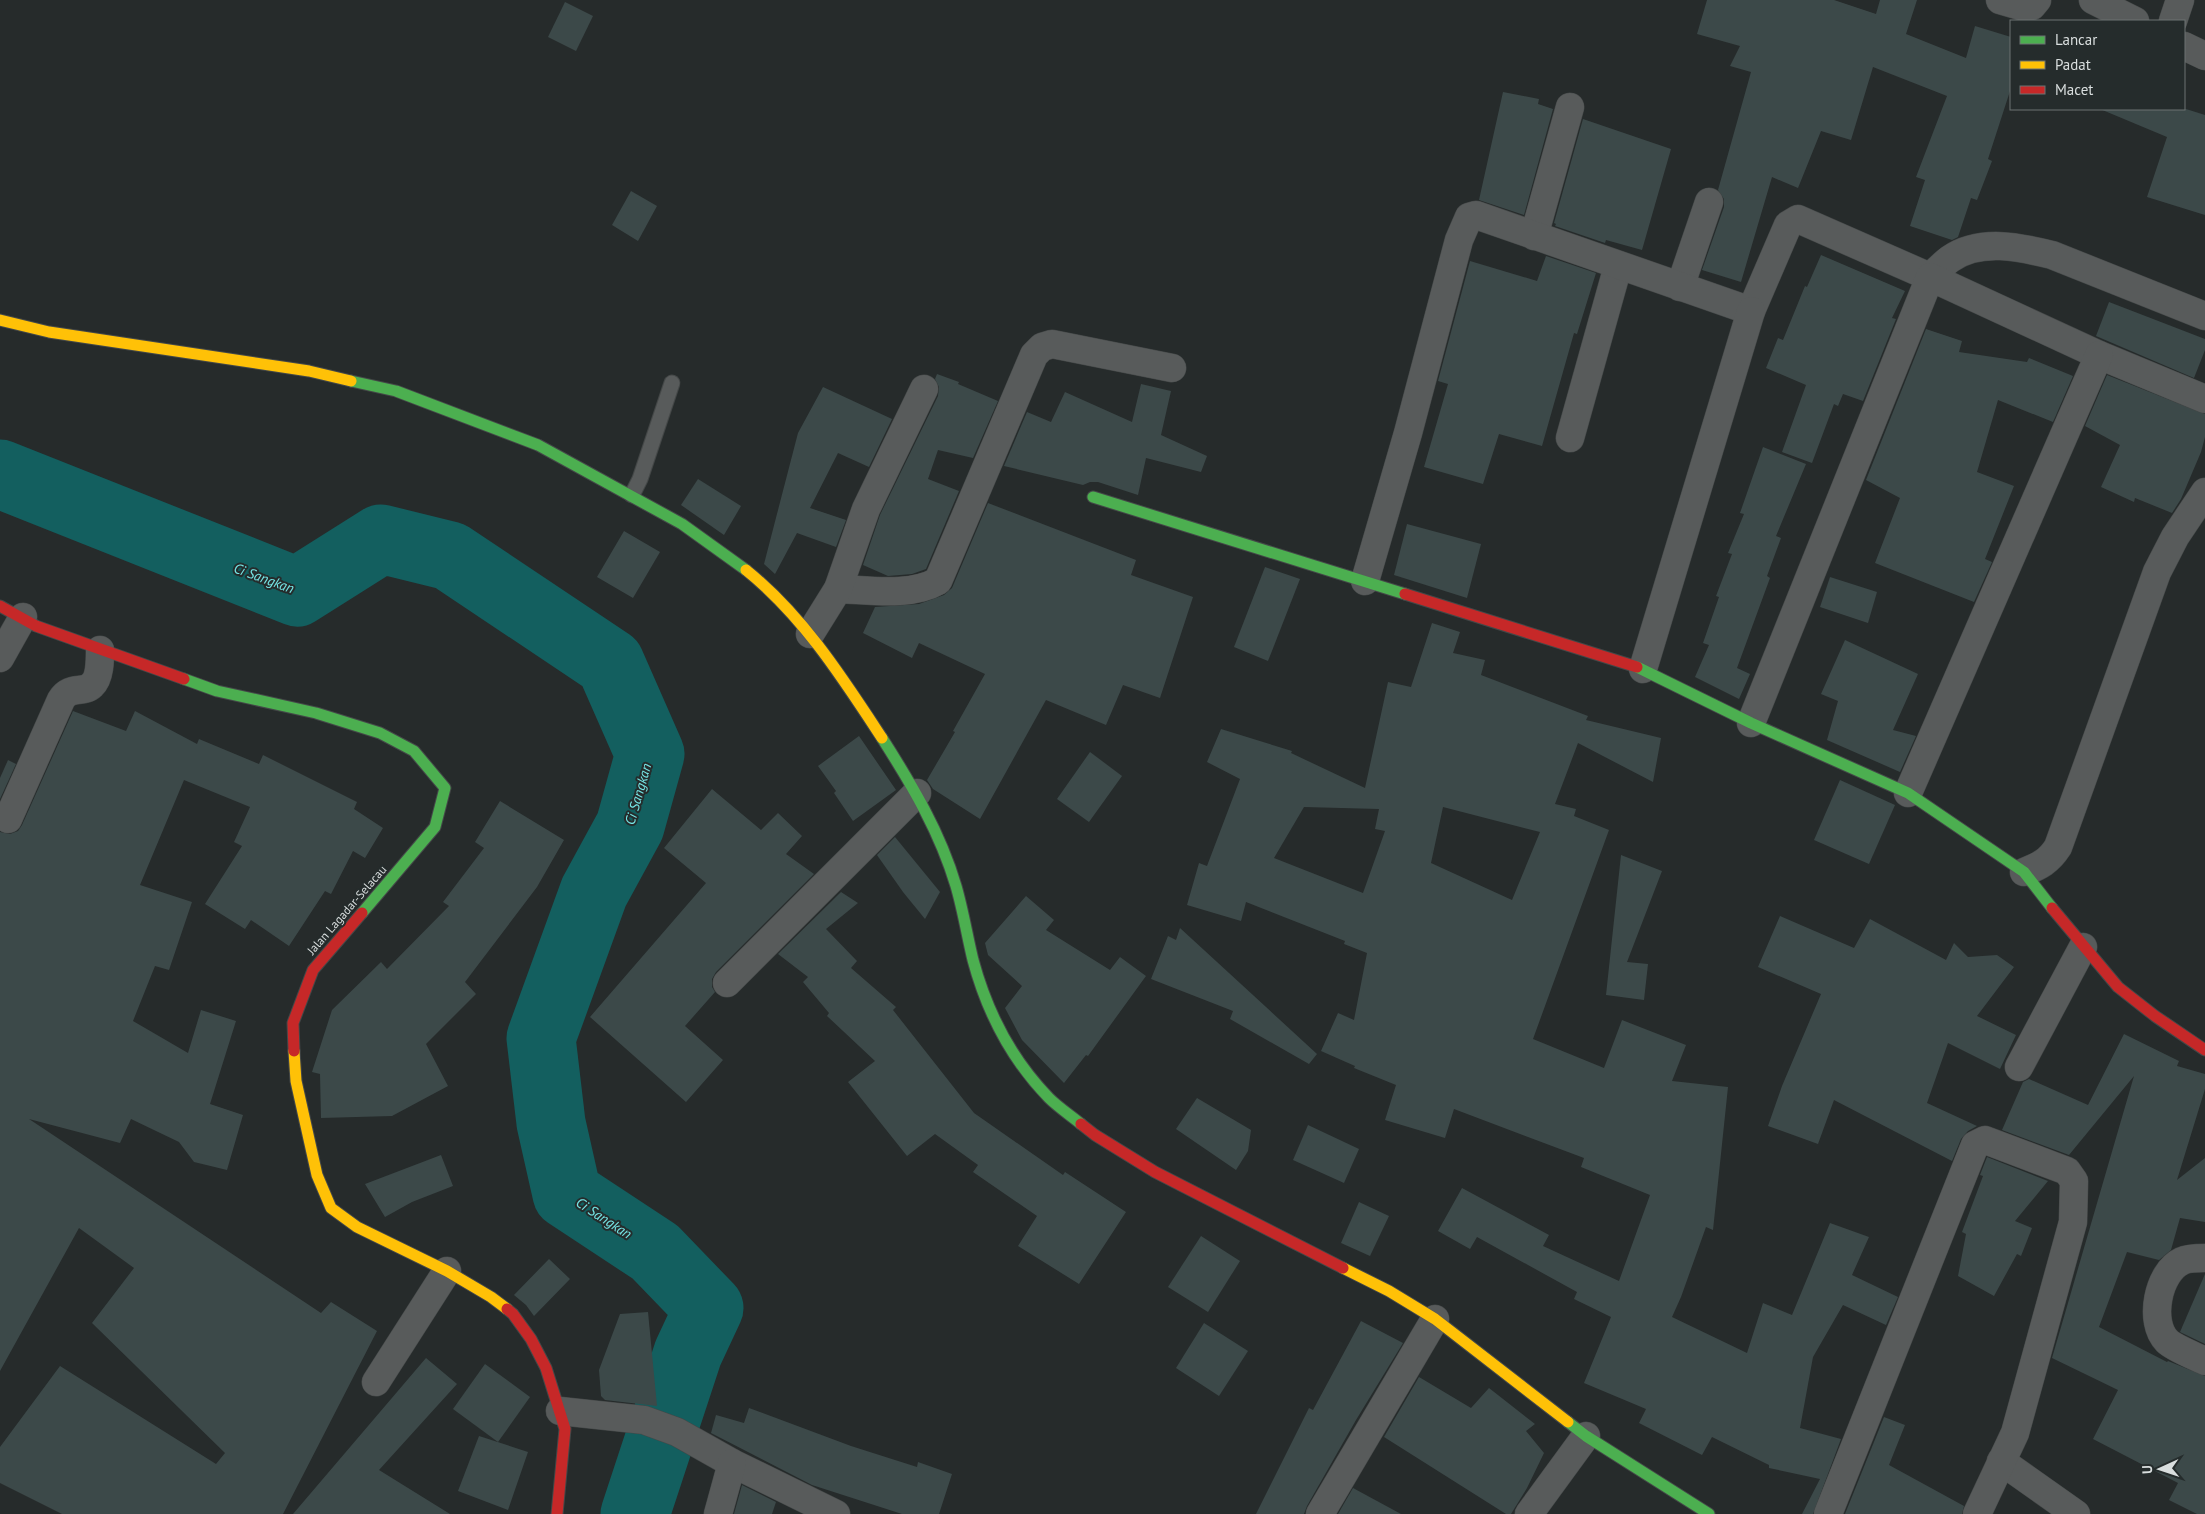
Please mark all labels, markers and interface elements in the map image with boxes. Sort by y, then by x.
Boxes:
legend [2010,20,2185,110]
text: Lancar [2055,30,2097,49]
text: Padat [2055,55,2091,74]
text: Macet [2055,80,2093,99]
water label: Ci Sangkan [231,559,297,597]
water label: Ci Sangkan [621,761,655,827]
street label: Jalan Lagadar-Selacau [303,862,390,958]
water label: Ci Sangkan [573,1193,635,1243]
north arrow [2135,1444,2185,1494]
text: U [2138,1465,2156,1475]

